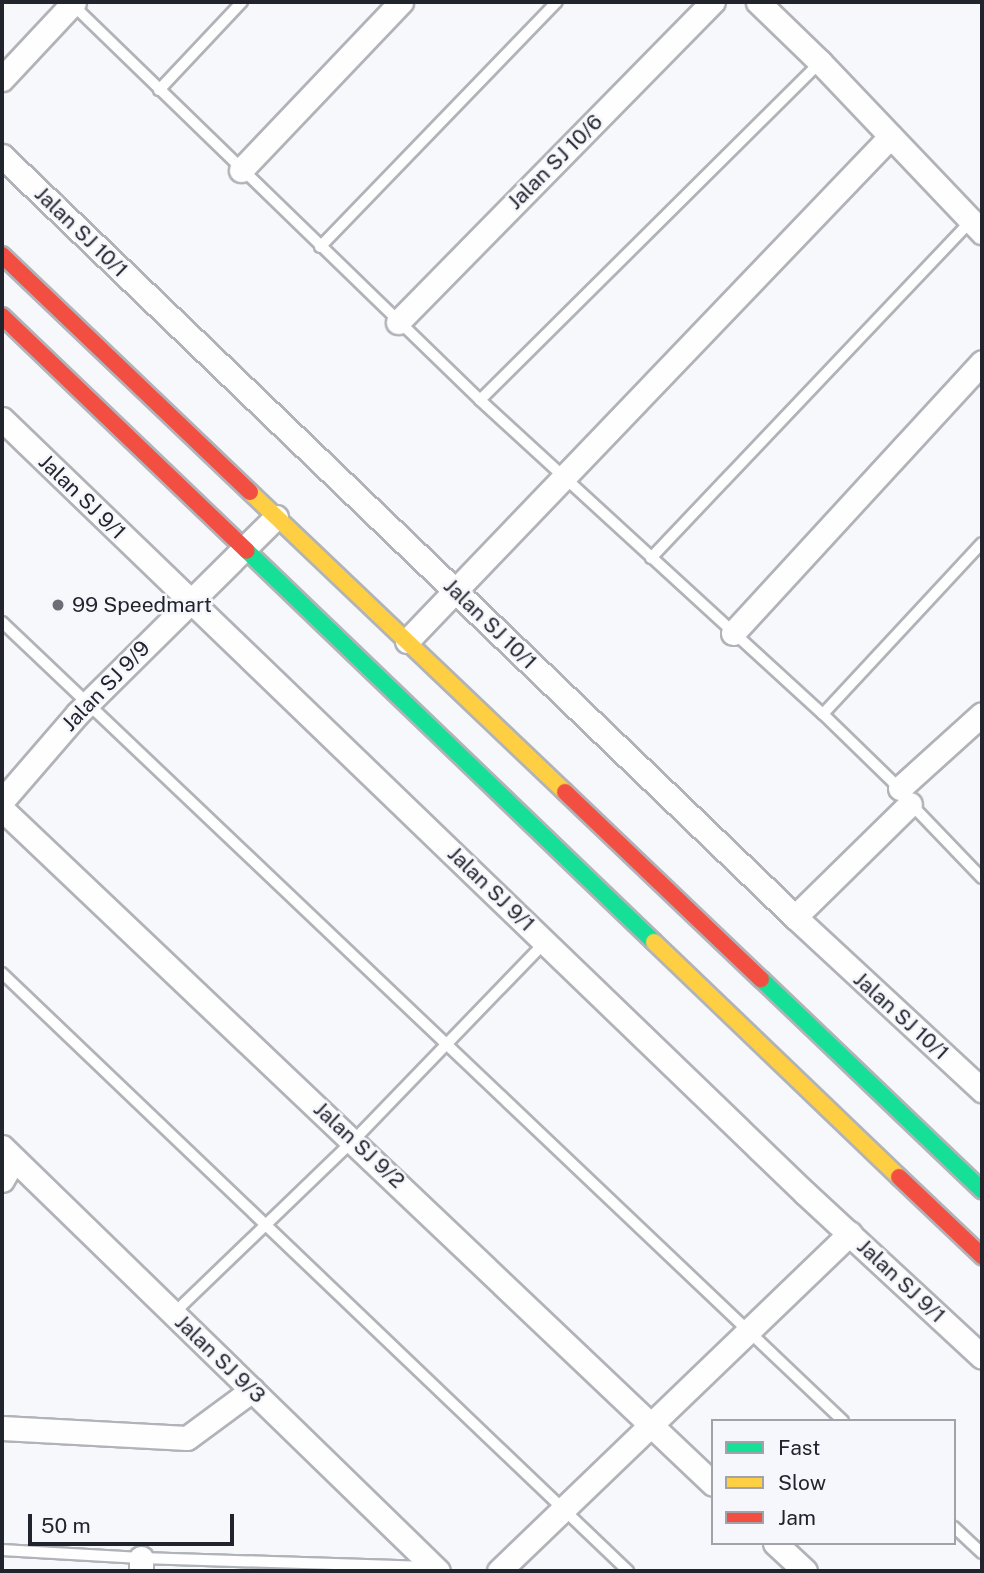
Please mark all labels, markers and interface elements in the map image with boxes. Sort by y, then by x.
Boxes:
street label: Jalan SJ 10/6 [502,109,608,215]
street label: Jalan SJ 10/1 [29,181,133,283]
street label: Jalan SJ 9/1 [33,449,131,545]
street label: Jalan SJ 10/1 [438,573,542,675]
place label: 99 Speedmart [72,592,212,618]
marker: 99 Speedmart [50,597,66,613]
street label: Jalan SJ 9/9 [57,636,155,736]
street label: Jalan SJ 9/1 [442,841,540,937]
street label: Jalan SJ 10/1 [848,967,954,1065]
street label: Jalan SJ 9/2 [308,1097,410,1193]
street label: Jalan SJ 9/1 [852,1234,950,1328]
street label: Jalan SJ 9/3 [170,1310,270,1408]
legend [711,1419,956,1545]
text: Fast [778,1435,820,1460]
text: Slow [778,1470,826,1495]
scale bar [32,1500,238,1544]
text: Jam [778,1505,816,1530]
text: 50 m [41,1513,91,1538]

